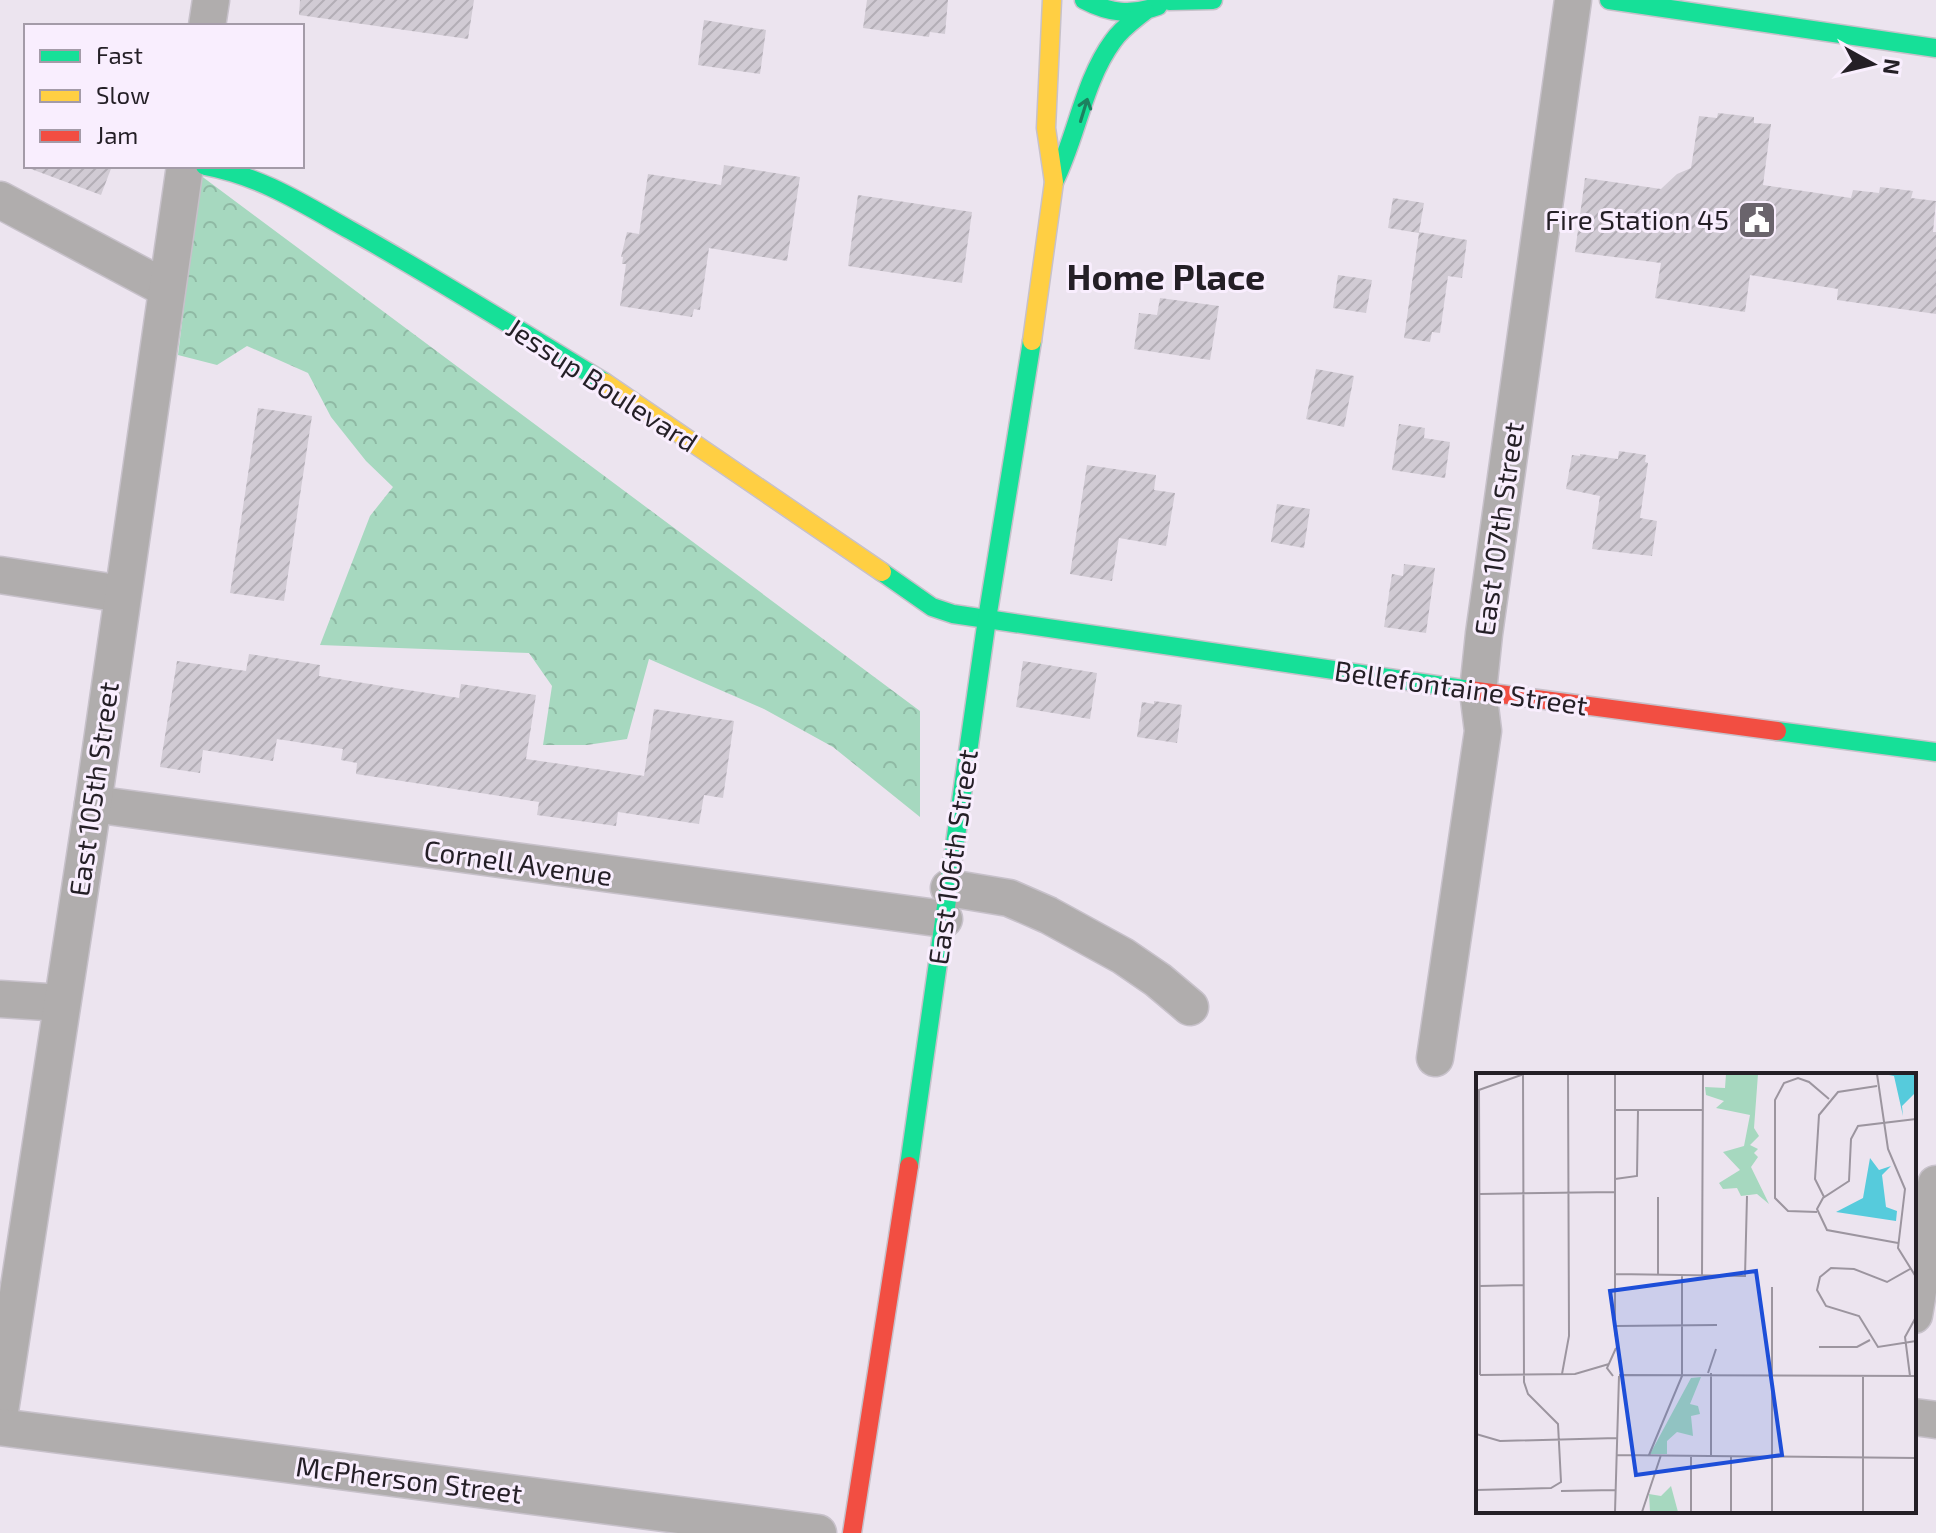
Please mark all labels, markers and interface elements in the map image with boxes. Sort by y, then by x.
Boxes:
legend [24,24,304,168]
north arrow [1832,24,1912,104]
text: Fast [96,40,143,69]
text: N [1879,57,1907,77]
text: Slow [96,80,150,109]
one-way arrow [1077,98,1092,124]
text: Jam [96,120,138,149]
public building icon: Fire Station 45 [1736,199,1778,241]
place label: Fire Station 45 [1545,202,1729,236]
district label: Home Place [1067,254,1265,297]
street label: Jessup Boulevard [501,310,704,459]
street label: East 107th Street [1466,420,1530,638]
street label: Bellefontaine Street [1333,652,1590,722]
street label: East 105th Street [61,679,125,898]
street label: East 106th Street [920,747,984,967]
street label: Cornell Avenue [422,832,614,892]
inset map [1476,1073,1916,1513]
street label: McPherson Street [294,1448,524,1510]

